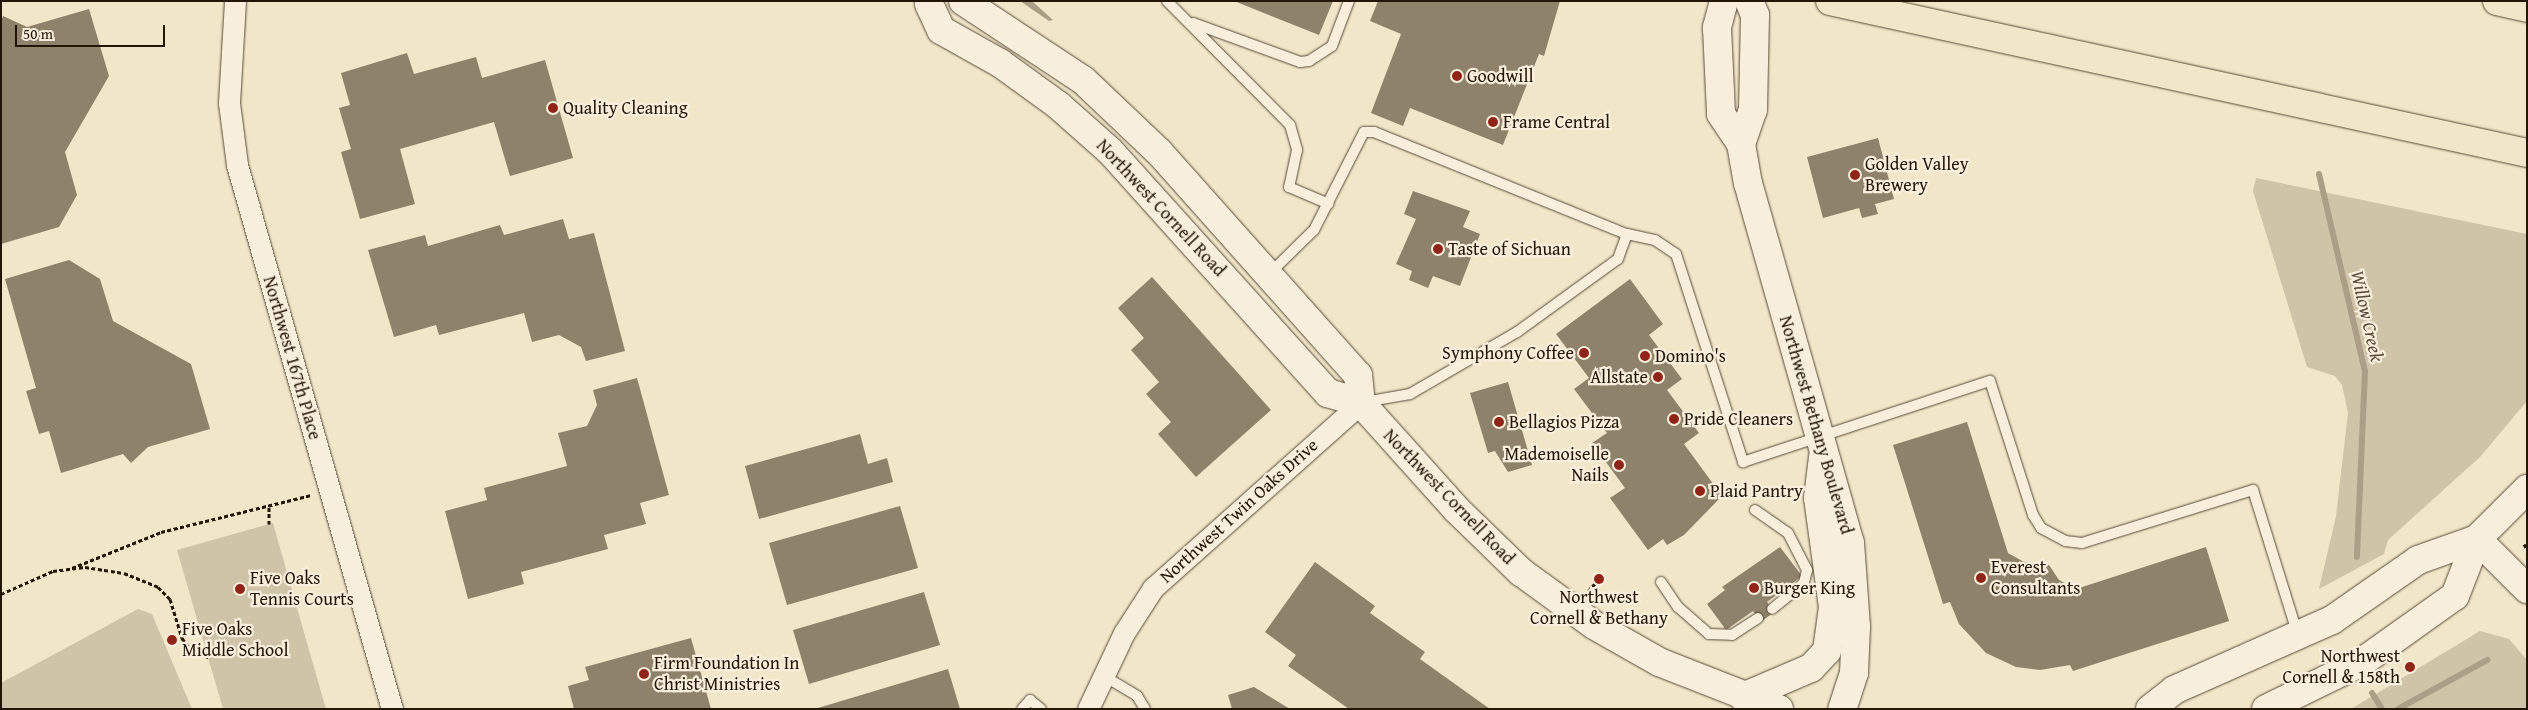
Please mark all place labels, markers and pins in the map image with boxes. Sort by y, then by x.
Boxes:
place label: Goodwill [1467,65,1534,87]
marker: Goodwill [1451,70,1463,82]
place label: Quality Cleaning [563,97,688,119]
marker: Quality Cleaning [547,102,559,114]
place label: Frame Central [1503,111,1610,133]
marker: Frame Central [1487,116,1499,128]
place label: Golden Valley Brewery [1865,154,1969,196]
marker: Golden Valley Brewery [1849,169,1861,181]
place label: Taste of Sichuan [1448,238,1571,260]
marker: Taste of Sichuan [1432,243,1444,255]
place label: Symphony Coffee [1442,342,1574,364]
place label: Domino's [1655,345,1726,367]
marker: Symphony Coffee [1578,347,1590,359]
marker: Domino's [1639,350,1651,362]
place label: Allstate [1590,366,1648,388]
marker: Allstate [1652,371,1664,383]
place label: Pride Cleaners [1684,408,1793,430]
place label: Bellagios Pizza [1509,411,1620,433]
marker: Pride Cleaners [1668,413,1680,425]
marker: Bellagios Pizza [1493,416,1505,428]
place label: Mademoiselle Nails [1505,444,1609,486]
marker: Mademoiselle Nails [1613,459,1625,471]
place label: Plaid Pantry [1710,480,1803,502]
marker: Plaid Pantry [1694,485,1706,497]
place label: Everest Consultants [1991,557,2080,600]
place label: Five Oaks Tennis Courts [250,568,354,610]
marker: Everest Consultants [1975,572,1987,584]
marker: Northwest Cornell & Bethany [1593,573,1605,585]
place label: Burger King [1764,577,1855,599]
marker: Burger King [1748,582,1760,594]
marker: Five Oaks Tennis Courts [234,583,246,595]
place label: Northwest Cornell & Bethany [1530,587,1668,630]
place label: Five Oaks Middle School [182,619,289,662]
marker: Five Oaks Middle School [166,634,178,646]
place label: Northwest Cornell & 158th [2282,646,2400,689]
place label: Firm Foundation In Christ Ministries [654,653,799,696]
marker: Northwest Cornell & 158th [2404,661,2416,673]
marker: Firm Foundation In Christ Ministries [638,668,650,680]

